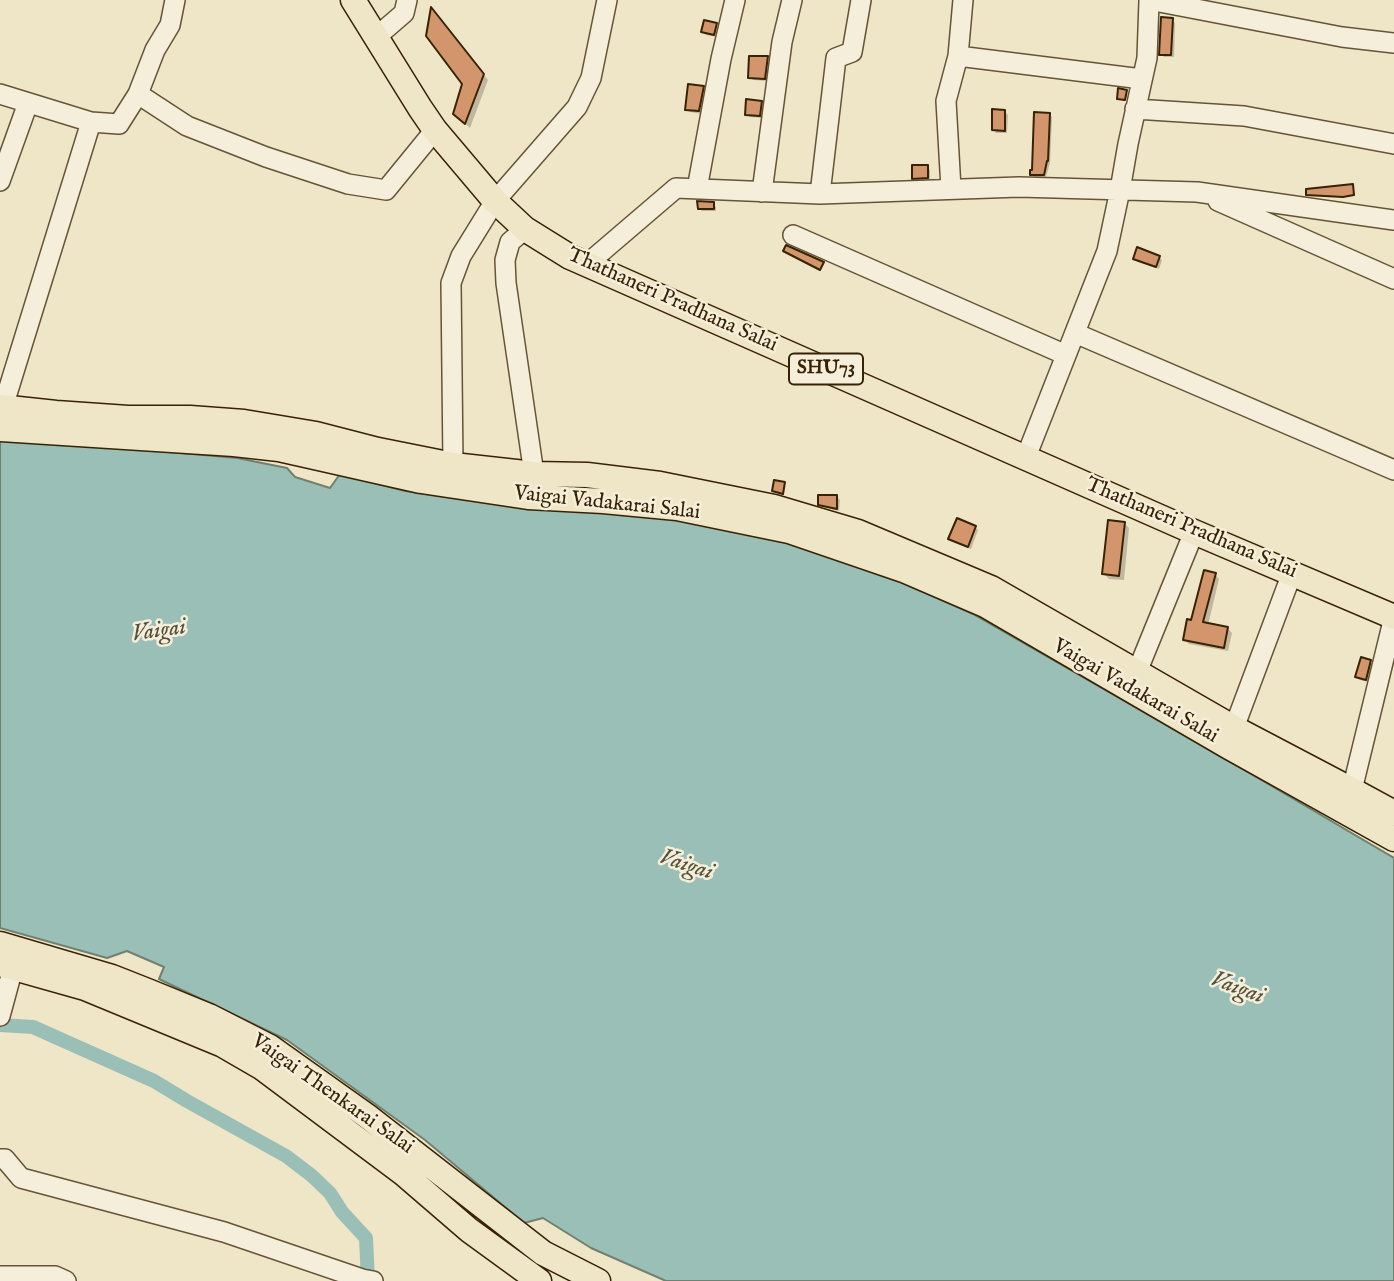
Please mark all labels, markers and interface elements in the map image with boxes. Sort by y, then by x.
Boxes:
street label: Thathaneri Pradhana Salai [563,243,781,359]
road number: SHU73 [789,354,863,384]
street label: Thathaneri Pradhana Salai [1081,473,1301,585]
street label: Vaigai Vadakarai Salai [513,482,701,526]
water label: Vaigai [130,615,188,649]
street label: Vaigai Vadakarai Salai [1048,634,1222,750]
water label: Vaigai [656,844,716,888]
water label: Vaigai [1207,967,1267,1011]
street label: Vaigai Thenkarai Salai [246,1029,418,1161]

